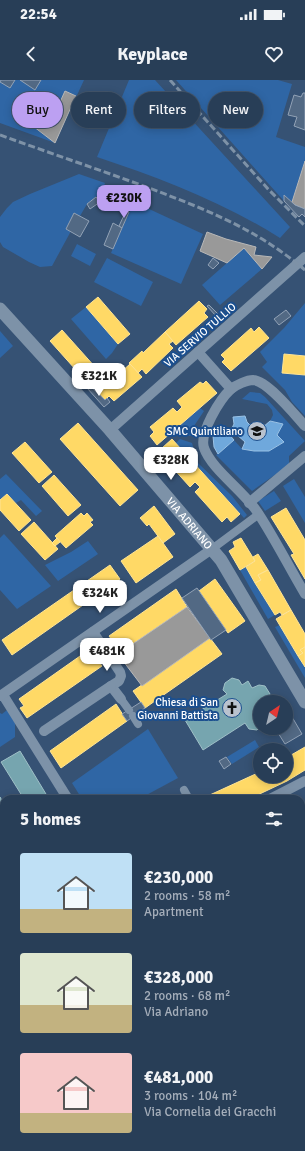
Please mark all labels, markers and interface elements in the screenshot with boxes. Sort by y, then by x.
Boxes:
text: 22:54 [20,5,57,23]
icon: back [20,43,42,65]
text: Keyplace [117,43,188,65]
icon: heart [263,43,285,65]
chip: Buy [12,92,63,128]
chip: Rent [71,92,126,128]
chip: Filters [134,92,200,128]
chip: New [208,92,263,128]
pin: €230K [96,185,152,219]
text: €230K [106,190,142,206]
street label: VIA SERVIO TULLIO [161,300,239,370]
pin: €321K [71,363,127,397]
text: €321K [81,368,117,384]
school or university icon: SMC Quintiliano [246,420,268,442]
place label: SMC Quintiliano [167,425,243,438]
pin: €328K [143,447,199,481]
text: €328K [153,452,189,468]
street label: VIA ADRIANO [164,495,215,552]
pin: €324K [72,580,128,614]
text: €324K [82,585,118,601]
pin: €481K [79,638,135,672]
text: €481K [89,643,125,659]
north arrow [253,695,293,735]
map controls [253,695,293,783]
place label: Chiesa di San Giovanni Battista [137,696,218,722]
church icon: Chiesa di San Giovanni Battista [221,697,243,719]
button: locate [253,743,293,783]
icon: filters [263,808,285,830]
text: 5 homes [20,809,81,830]
text: €230,000 [144,867,213,888]
icon: home [52,869,100,917]
text: 2 rooms · 58 m² [144,888,230,904]
text: Apartment [144,904,204,920]
text: €328,000 [144,967,213,988]
icon: home [52,969,100,1017]
text: 2 rooms · 68 m² [144,988,230,1004]
text: Via Adriano [144,1004,208,1020]
text: €481,000 [144,1067,213,1088]
icon: home [52,1069,100,1117]
text: 3 rooms · 104 m² [144,1088,237,1104]
text: Via Cornelia dei Gracchi [144,1104,276,1120]

